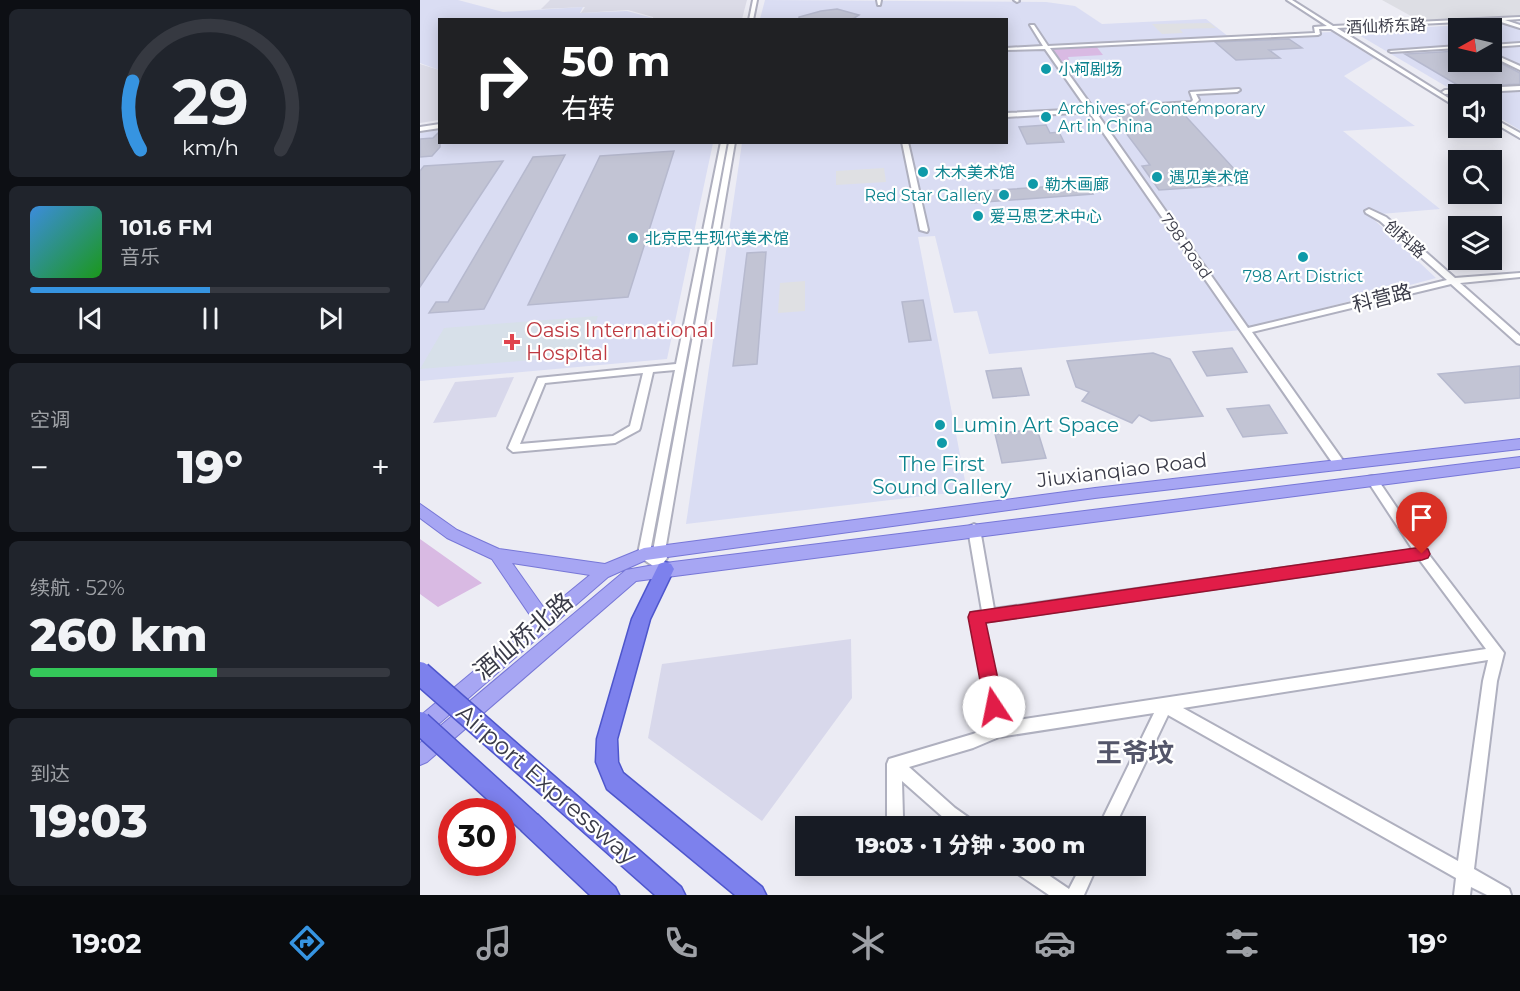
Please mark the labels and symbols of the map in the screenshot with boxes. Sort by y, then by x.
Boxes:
street label: 酒仙桥东路 [1346,15,1426,37]
north arrow [1448,18,1502,72]
place label: 小柯剧场 [1058,60,1122,79]
marker: 小柯剧场 [1039,62,1053,76]
place label: Archives of Contemporary Art in China [1058,99,1265,136]
marker: Archives of Contemporary Art in China [1039,110,1053,124]
place label: 木木美术馆 [935,163,1015,182]
marker: 木木美术馆 [916,165,930,179]
place label: 遇见美术馆 [1169,168,1249,187]
marker: 遇见美术馆 [1150,170,1164,184]
place label: 勒木画廊 [1045,175,1109,194]
marker: 勒木画廊 [1026,177,1040,191]
place label: Red Star Gallery [865,186,992,205]
marker: Red Star Gallery [997,188,1011,202]
place label: 爱马思艺术中心 [990,207,1102,226]
marker: 爱马思艺术中心 [971,209,985,223]
street label: 798 Road [1157,210,1215,282]
street label: 创科路 [1381,216,1429,262]
place label: 北京民生现代美术馆 [645,229,789,248]
marker: 北京民生现代美术馆 [626,231,640,245]
marker: 798 Art District [1296,250,1310,264]
place label: 798 Art District [1243,267,1364,286]
street label: 科营路 [1350,279,1414,317]
place label: Oasis International Hospital [526,318,714,365]
marker: Oasis International Hospital [503,333,521,351]
place label: Lumin Art Space [952,413,1119,437]
marker: Lumin Art Space [933,418,947,432]
marker: The First Sound Gallery [935,436,949,450]
street label: Jiuxianqiao Road [1035,448,1208,492]
place label: The First Sound Gallery [872,452,1012,499]
pin [1396,492,1447,554]
street label: 酒仙桥北路 [468,586,578,686]
position arrow [962,675,1026,739]
street label: Airport Expressway [451,698,643,870]
district label: 王爷坟 [1096,737,1174,769]
speed limit sign: 30 [438,798,516,876]

